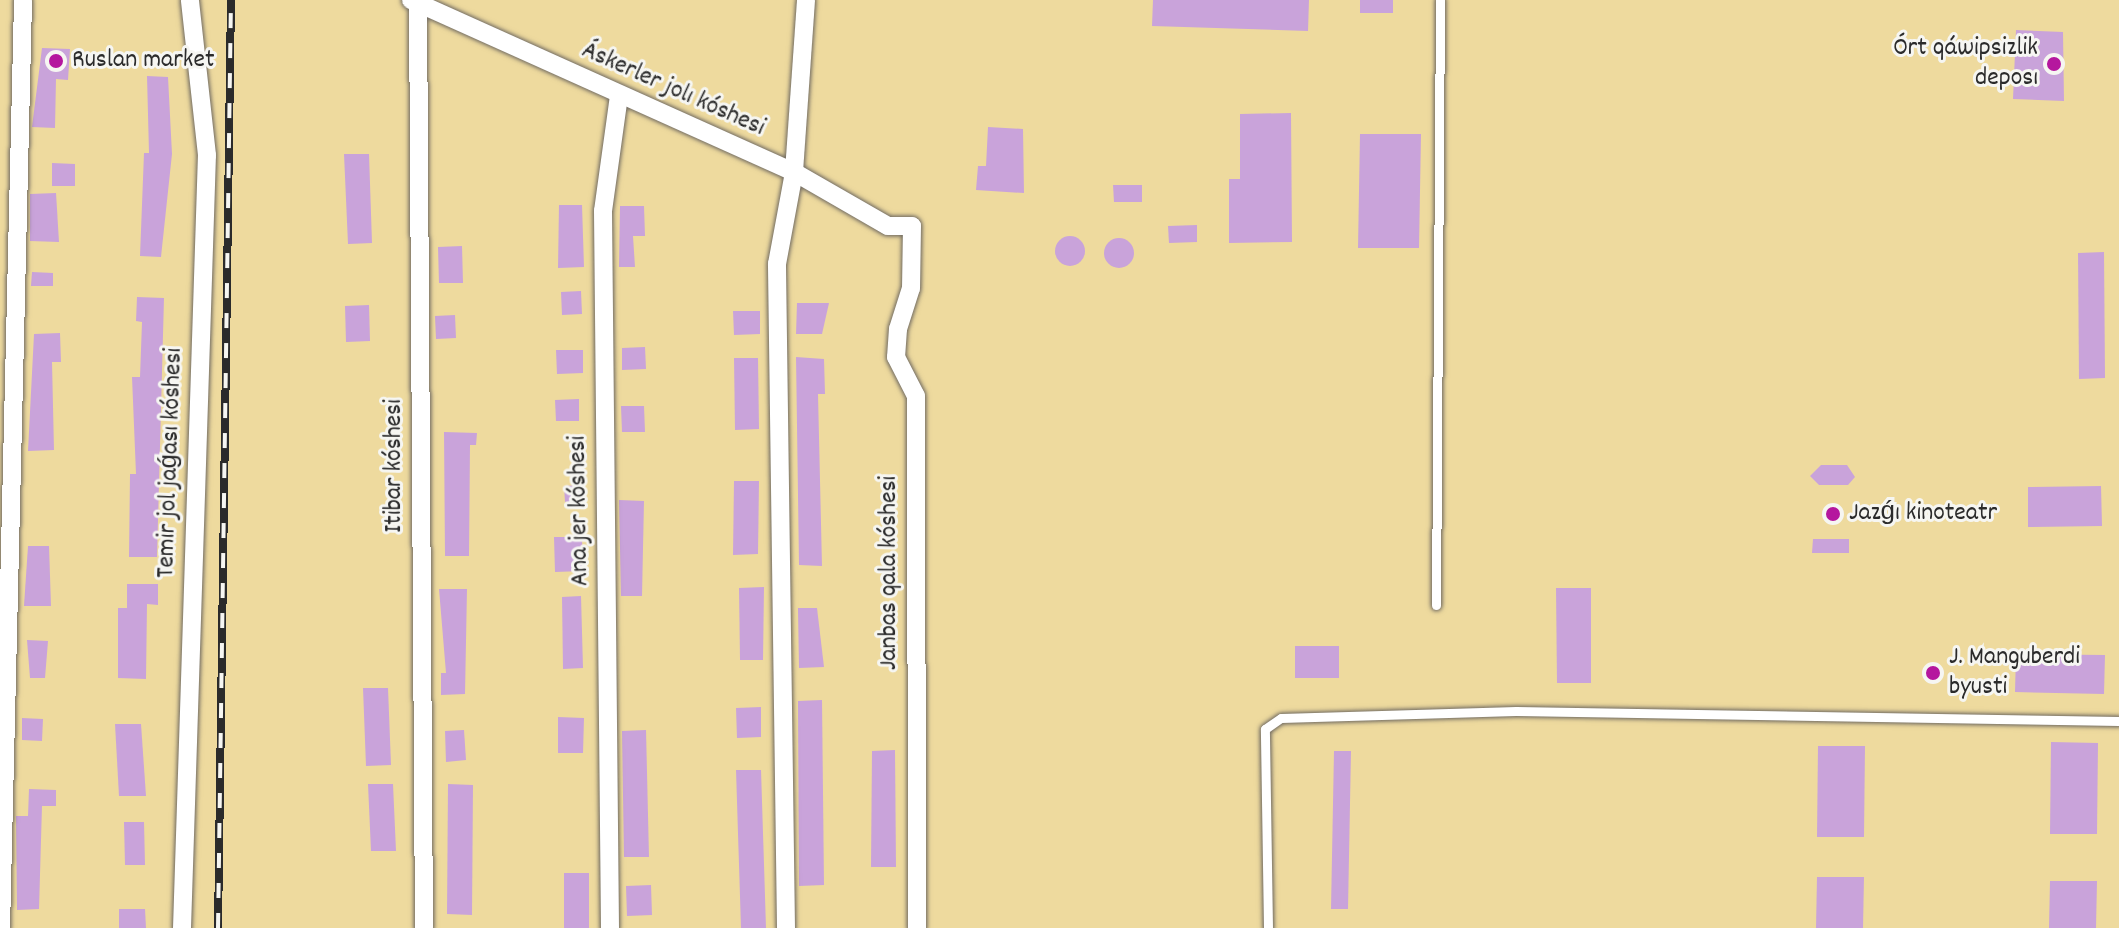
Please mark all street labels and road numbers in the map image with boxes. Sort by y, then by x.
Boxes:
street label: Áskerler jolı kóshesi [577,36,769,144]
street label: Temir jol jaǵası kóshesi [151,347,191,579]
street label: Itibar kóshesi [379,399,411,533]
street label: Ana jer kóshesi [563,436,597,586]
street label: Janbas qala kóshesi [874,476,906,670]

